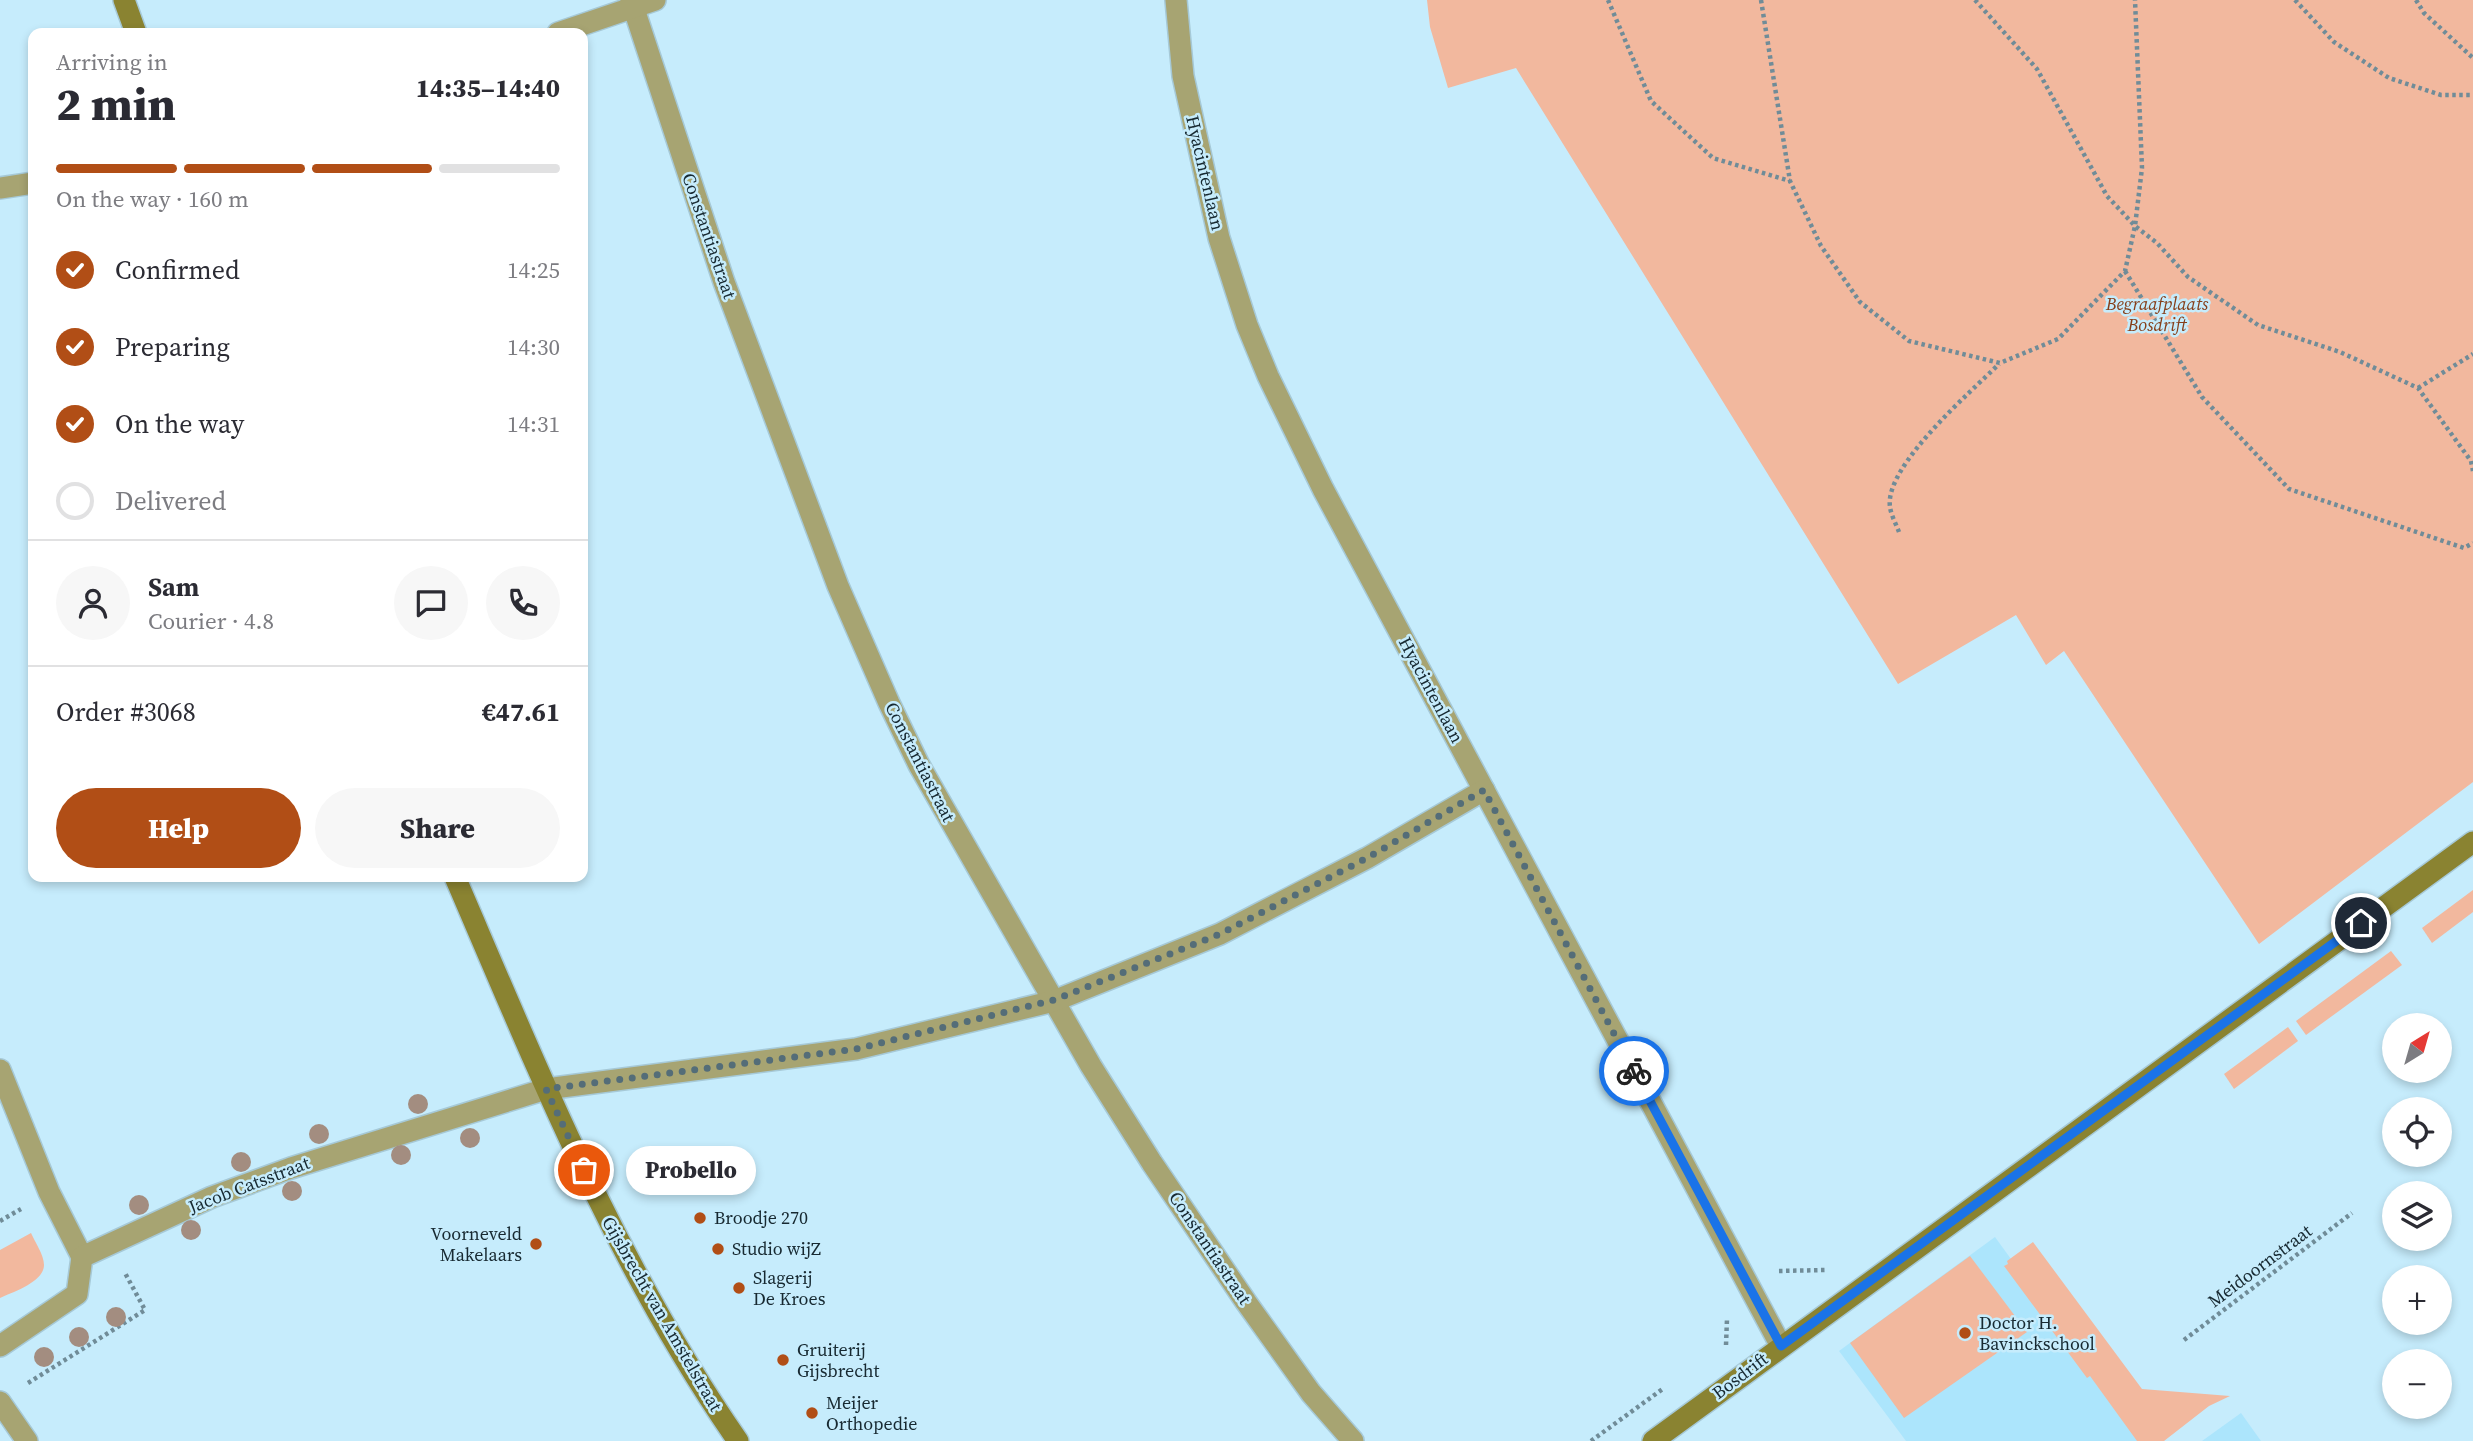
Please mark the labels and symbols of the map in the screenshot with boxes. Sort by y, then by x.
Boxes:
street label: Hyacintenlaan [1180,113,1231,233]
street label: Constantiastraat [676,170,743,302]
park label: Begraafplaats Bosdrift [2105,291,2209,337]
street label: Hyacintenlaan [1393,632,1470,747]
street label: Constantiastraat [879,698,961,826]
pin [2331,893,2391,953]
north arrow [2382,1013,2452,1083]
courier [1599,1036,1669,1106]
pin [554,1140,614,1200]
callout: Probello [626,1146,756,1194]
street label: Jacob Catsstraat [184,1150,313,1219]
street label: Constantiastraat [1163,1186,1258,1309]
place label: Broodje 270 [714,1205,808,1230]
marker: Broodje 270 [692,1210,708,1226]
street label: Gijsbrecht van Amstelstraat [596,1212,729,1416]
street label: Meidoornstraat [2203,1218,2317,1313]
place label: Voorneveld Makelaars [431,1221,522,1267]
marker: Voorneveld Makelaars [528,1236,544,1252]
place label: Studio wijZ [732,1236,821,1261]
marker: Studio wijZ [710,1241,726,1257]
place label: Slagerij De Kroes [753,1265,826,1311]
marker: Slagerij De Kroes [731,1280,747,1296]
place label: Doctor H. Bavinckschool [1979,1310,2095,1356]
marker: Doctor H. Bavinckschool [1957,1325,1973,1341]
place label: Gruiterij Gijsbrecht [797,1337,880,1383]
street label: Bosdrift [1707,1346,1773,1405]
marker: Gruiterij Gijsbrecht [775,1352,791,1368]
place label: Meijer Orthopedie [826,1390,917,1436]
marker: Meijer Orthopedie [804,1405,820,1421]

